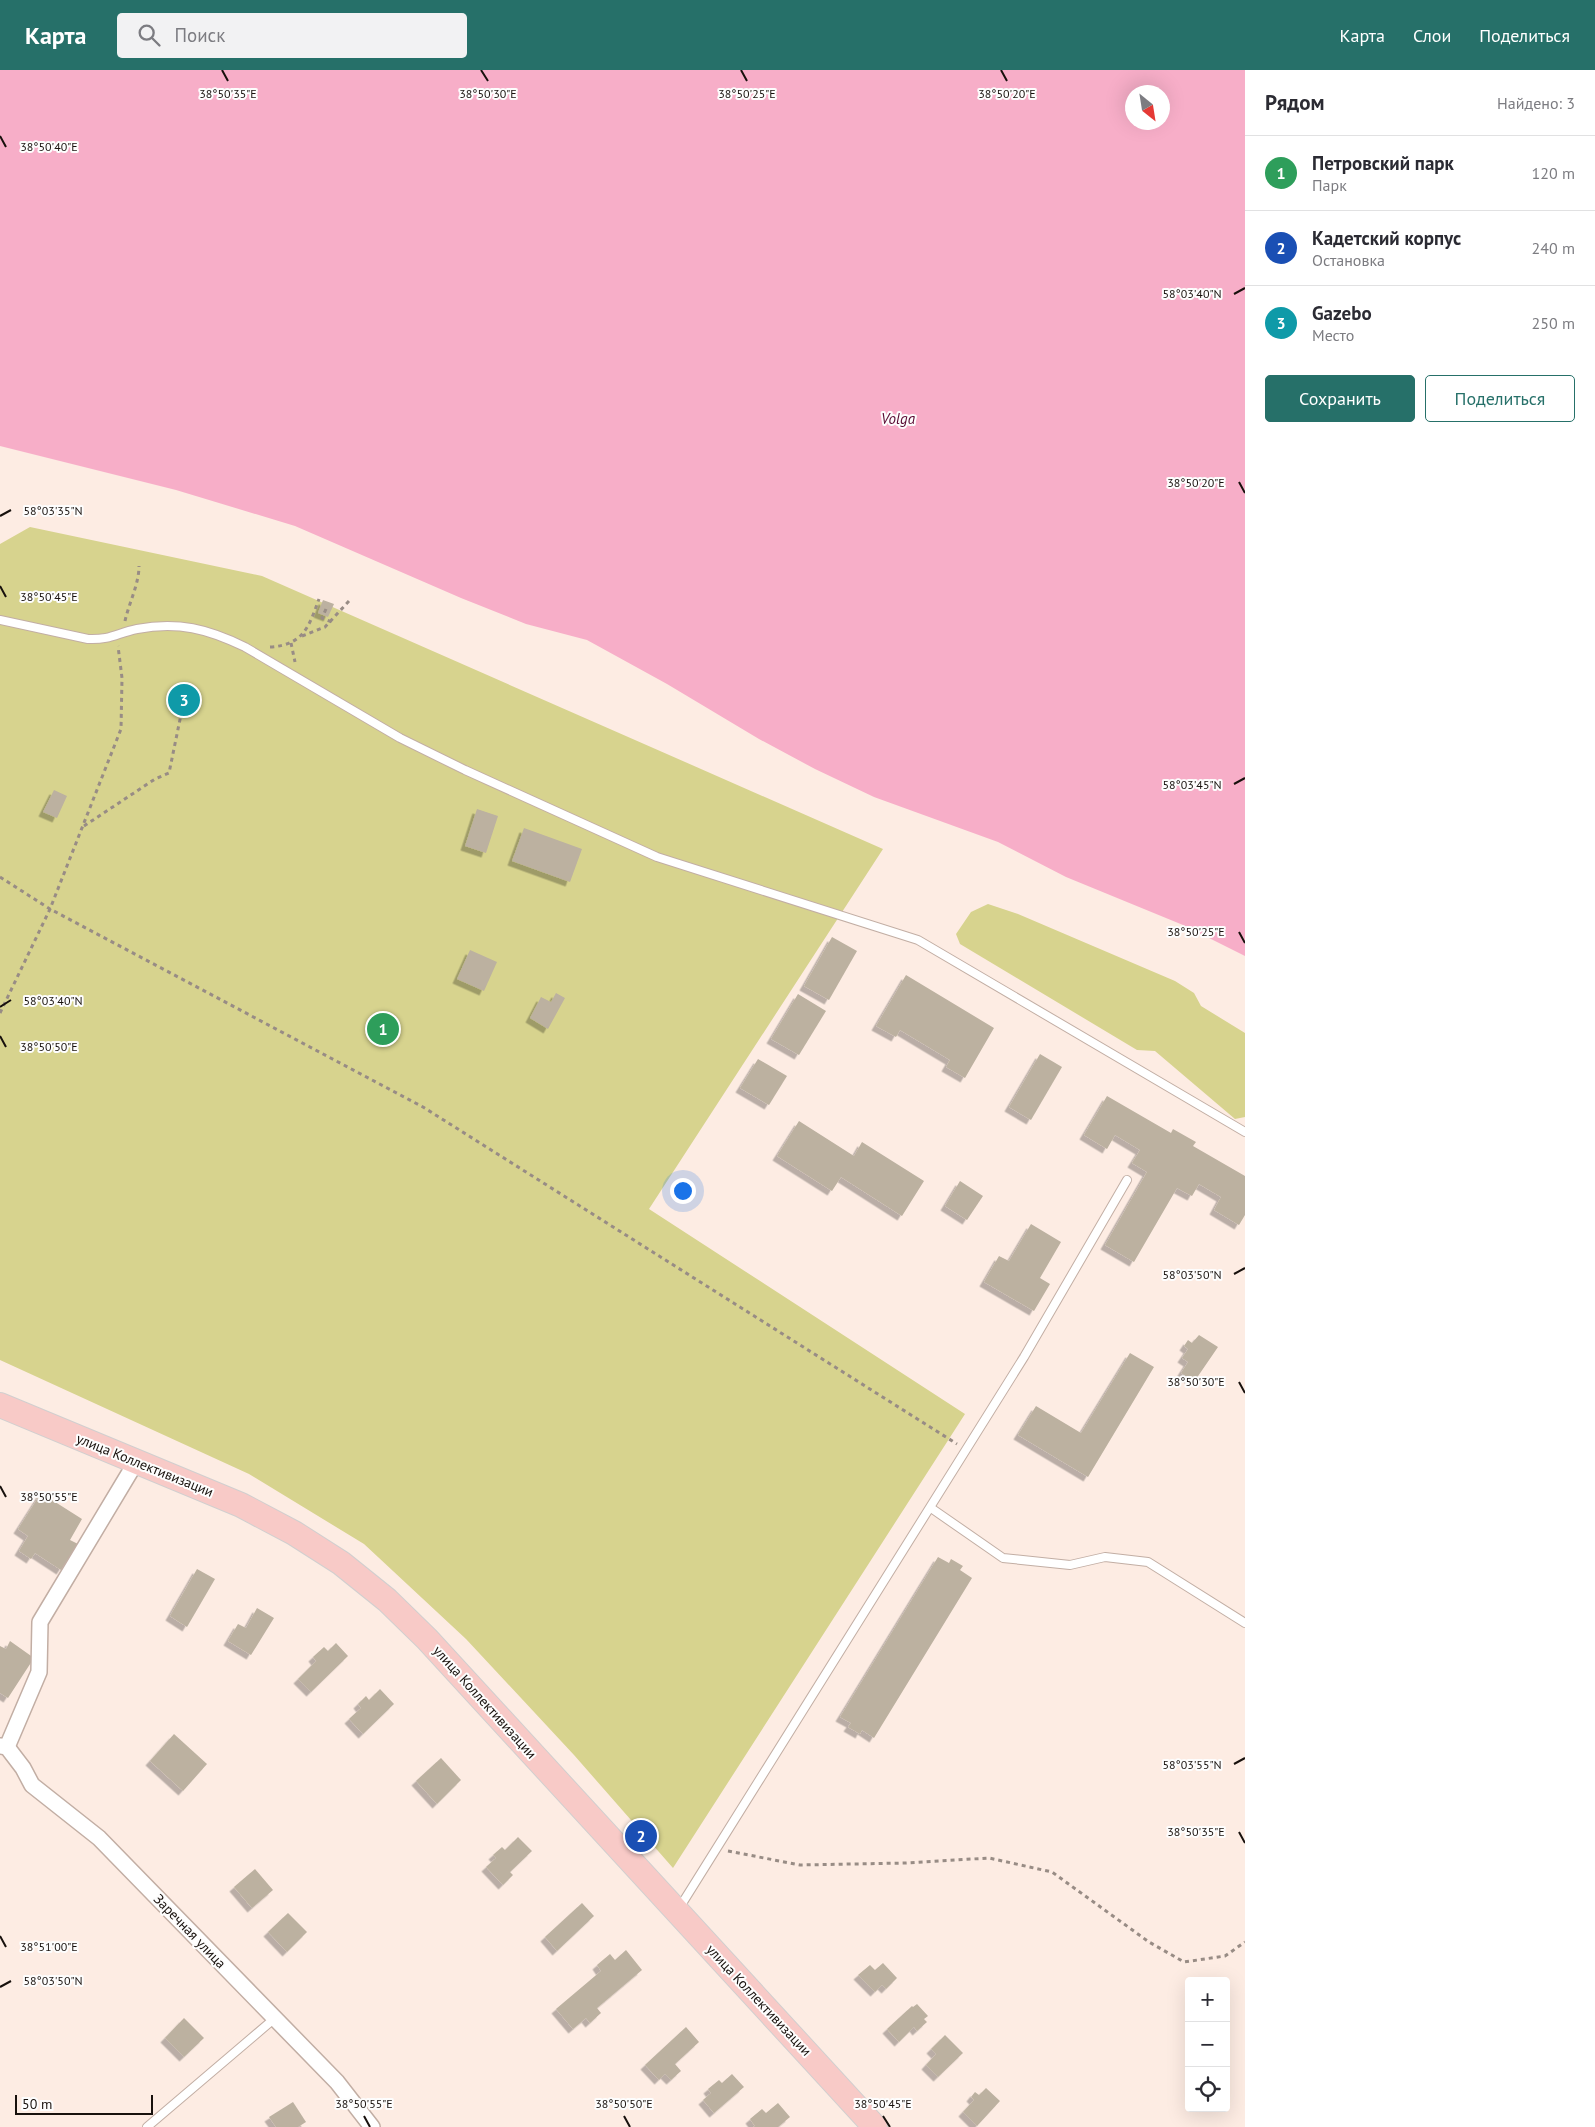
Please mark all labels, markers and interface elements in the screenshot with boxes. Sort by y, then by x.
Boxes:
search box [117,13,467,58]
text: Карта [25,20,87,51]
icon: search [135,21,163,49]
text: Поиск [175,23,225,47]
text: Карта [1340,24,1385,47]
text: Слои [1413,24,1451,47]
text: Поделиться [1479,24,1570,47]
north arrow [1125,85,1170,130]
text: 38°50'35"E [199,86,257,101]
text: 38°50'30"E [459,86,517,101]
text: 38°50'25"E [718,86,776,101]
text: 38°50'20"E [978,86,1036,101]
text: Рядом [1265,89,1324,116]
text: Найдено: 3 [1497,93,1575,113]
text: 38°50'40"E [20,139,78,154]
text: Петровский парк [1312,151,1454,175]
text: 1 [1276,163,1286,183]
text: 120 m [1532,163,1575,183]
text: Парк [1312,175,1347,195]
text: Кадетский корпус [1312,226,1461,250]
text: 2 [1276,238,1286,258]
text: 240 m [1532,238,1575,258]
text: Остановка [1312,250,1385,270]
text: 58°03'40"N [1162,286,1222,301]
text: Gazebo [1312,301,1372,325]
text: 3 [1276,313,1286,333]
text: 250 m [1532,313,1575,333]
text: Место [1312,325,1354,345]
button: Сохранить [1265,375,1415,422]
button: Поделиться [1425,375,1575,422]
water label: Volga [881,409,916,428]
text: 38°50'20"E [1167,475,1225,490]
text: 58°03'35"N [23,503,83,518]
text: 38°50'45"E [20,589,78,604]
pin: 3 [168,681,200,719]
text: 58°03'45"N [1162,777,1222,792]
text: 38°50'25"E [1167,924,1225,939]
text: 58°03'40"N [23,993,83,1008]
pin: 1 [367,1010,399,1048]
text: 38°50'50"E [20,1039,78,1054]
your location [670,1178,696,1204]
text: 58°03'50"N [1162,1267,1222,1282]
text: 38°50'30"E [1167,1374,1225,1389]
street label: улица Коллективизации [74,1429,216,1501]
text: 38°50'55"E [20,1489,78,1504]
street label: улица Коллективизации [429,1642,541,1762]
text: 58°03'55"N [1162,1757,1222,1772]
pin: 2 [625,1817,657,1855]
text: 38°50'35"E [1167,1824,1225,1839]
street label: Заречная улица [150,1890,230,1972]
text: 38°51'00"E [20,1939,78,1954]
street label: улица Коллективизации [703,1940,815,2060]
text: 58°03'50"N [23,1973,83,1988]
map controls [1185,1977,1230,2112]
button: + [1185,1977,1230,2022]
button: − [1185,2022,1230,2067]
button: locate [1185,2067,1230,2112]
scale bar [15,2092,152,2115]
text: 50 m [22,2095,52,2113]
text: 38°50'55"E [335,2096,393,2111]
text: 38°50'50"E [595,2096,653,2111]
text: 38°50'45"E [854,2096,912,2111]

